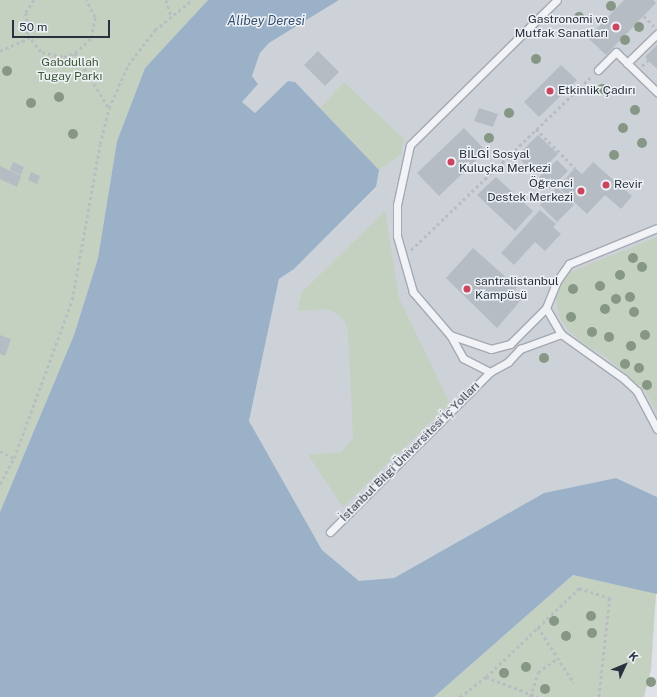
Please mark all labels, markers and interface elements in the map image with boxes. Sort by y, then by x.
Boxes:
scale bar [14,12,112,38]
water label: Alibey Deresi [227,13,305,29]
place label: Gastronomi ve Mutfak Sanatları [515,13,608,41]
text: 50 m [19,20,47,34]
marker: Gastronomi ve Mutfak Sanatları [611,22,621,32]
park label: Gabdullah Tugay Parkı [38,56,102,84]
place label: Etkinlik Çadırı [558,84,635,98]
marker: Etkinlik Çadırı [545,86,555,96]
place label: BİLGİ Sosyal Kuluçka Merkezi [459,148,551,176]
marker: BİLGİ Sosyal Kuluçka Merkezi [446,157,456,167]
place label: Öğrenci Destek Merkezi [487,177,573,205]
place label: Revir [614,178,642,192]
marker: Revir [601,180,611,190]
marker: Öğrenci Destek Merkezi [576,186,586,196]
place label: santralistanbul Kampüsü [475,275,559,303]
marker: santralistanbul Kampüsü [462,284,472,294]
street label: İstanbul Bilgi Üniversitesi İç Yolları [337,379,483,525]
north arrow [605,645,645,685]
text: K [627,650,641,664]

